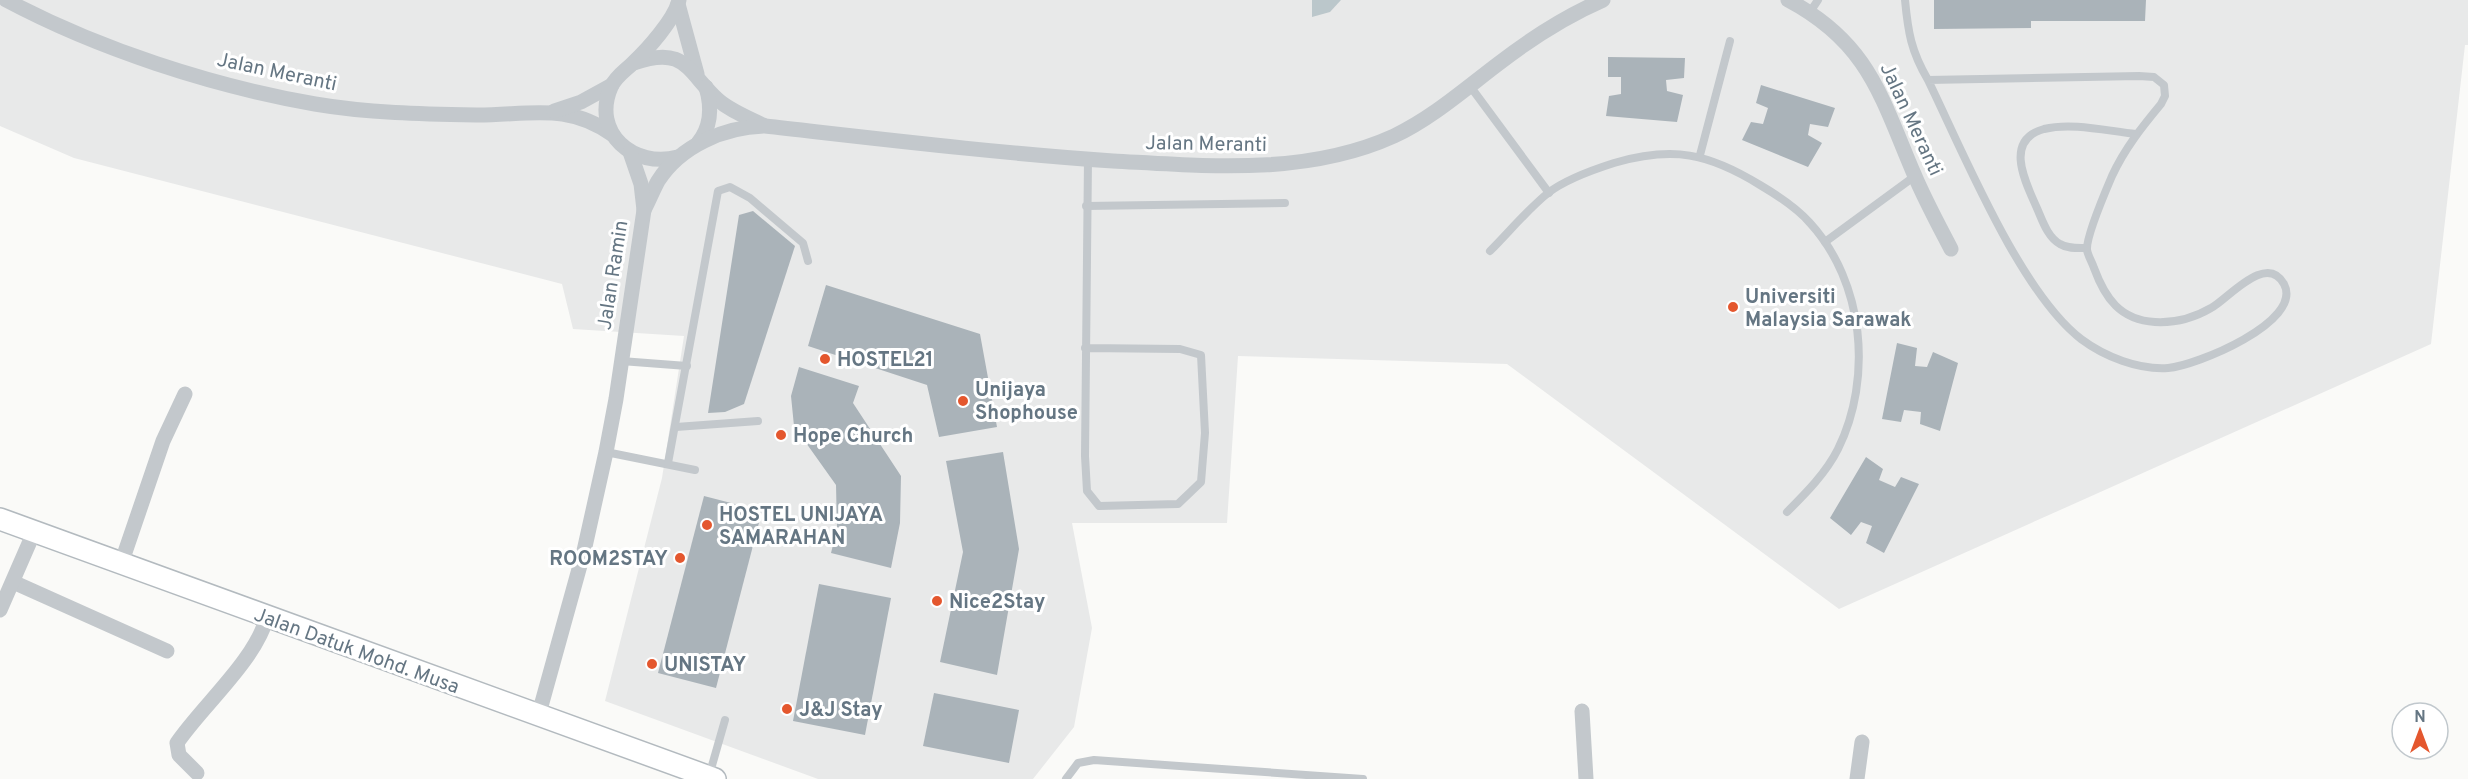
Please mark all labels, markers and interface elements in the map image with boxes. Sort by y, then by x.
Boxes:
street label: Jalan Meranti [214,48,339,98]
street label: Jalan Meranti [1873,59,1948,181]
street label: Jalan Meranti [1145,131,1267,159]
street label: Jalan Ramin [592,219,635,332]
place label: Universiti Malaysia Sarawak [1745,285,1912,334]
marker: Universiti Malaysia Sarawak [1726,300,1740,314]
place label: HOSTEL21 [837,348,934,374]
marker: HOSTEL21 [818,352,832,366]
place label: Unijaya Shophouse [975,378,1078,427]
marker: Unijaya Shophouse [956,394,970,408]
place label: Hope Church [793,424,913,450]
marker: Hope Church [774,428,788,442]
place label: HOSTEL UNIJAYA SAMARAHAN [719,503,883,552]
marker: HOSTEL UNIJAYA SAMARAHAN [700,518,714,532]
place label: ROOM2STAY [549,547,668,573]
marker: ROOM2STAY [673,551,687,565]
place label: Nice2Stay [949,590,1045,616]
marker: Nice2Stay [930,594,944,608]
street label: Jalan Datuk Mohd. Musa [250,603,463,701]
place label: UNISTAY [664,653,747,679]
marker: UNISTAY [645,657,659,671]
place label: J&J Stay [799,698,883,724]
north arrow [2390,701,2450,761]
marker: J&J Stay [780,702,794,716]
text: N [2414,708,2426,728]

